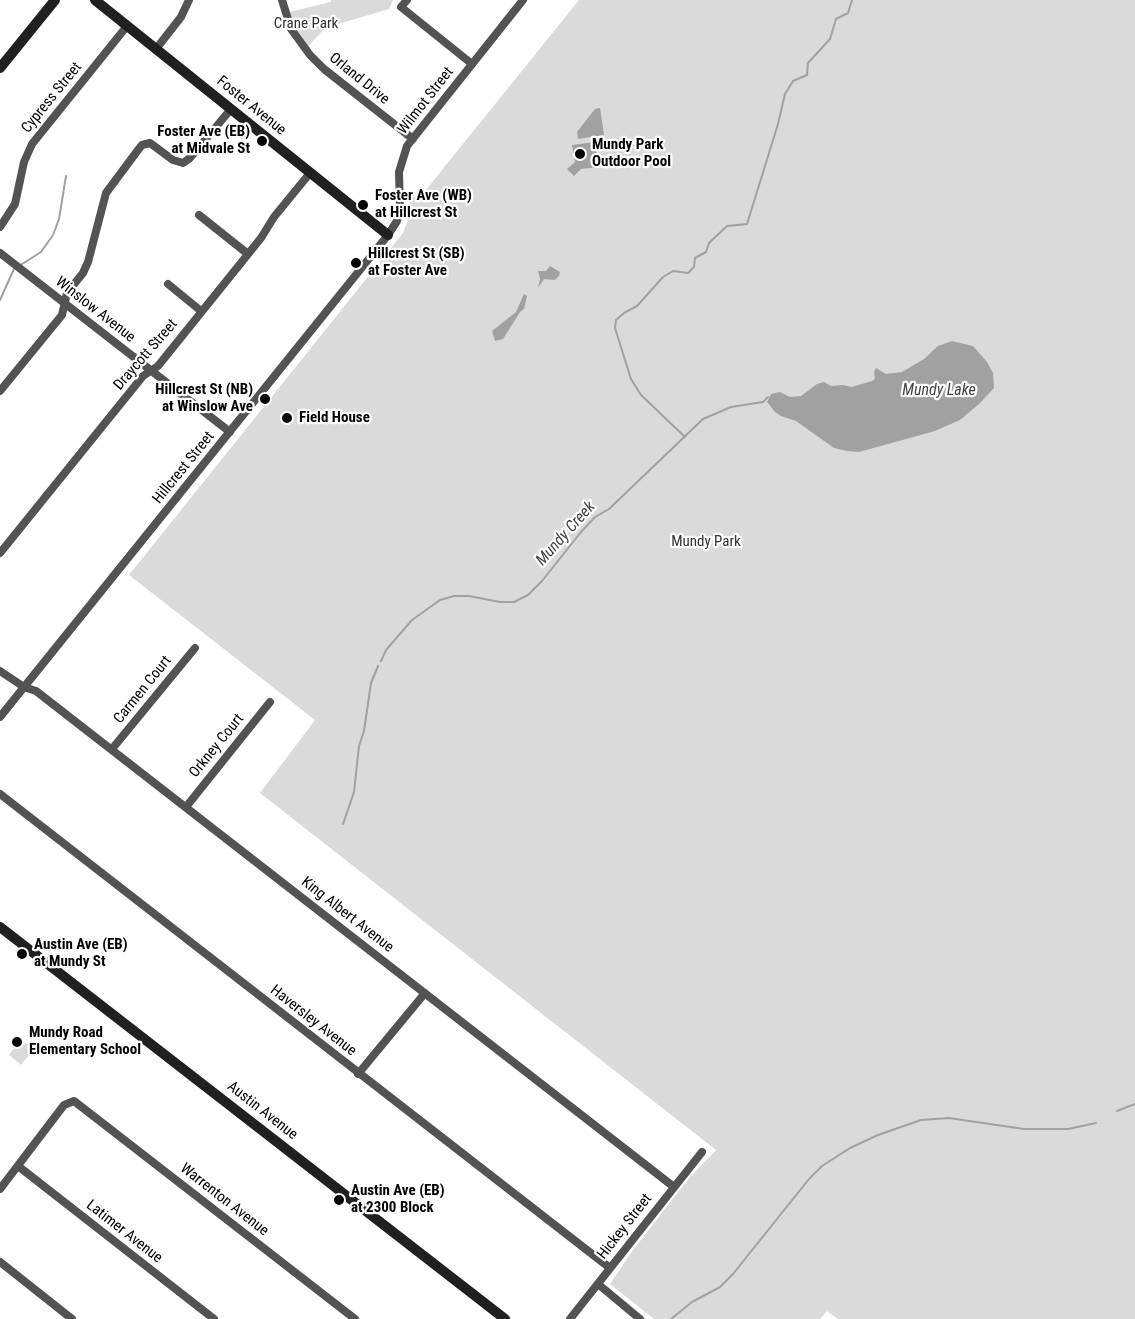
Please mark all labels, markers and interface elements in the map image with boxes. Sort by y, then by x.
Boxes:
park label: Crane Park [274,15,338,33]
street label: Orland Drive [325,49,393,109]
street label: Cypress Street [18,59,86,137]
street label: Wilmot Street [394,64,458,138]
street label: Foster Avenue [213,73,289,139]
place label: Foster Ave (EB) at Midvale St [157,123,250,158]
marker: Foster Ave (EB) at Midvale St [255,134,269,148]
place label: Mundy Park Outdoor Pool [592,136,671,171]
marker: Mundy Park Outdoor Pool [573,147,587,161]
place label: Foster Ave (WB) at Hillcrest St [375,187,472,222]
marker: Foster Ave (WB) at Hillcrest St [356,198,370,212]
place label: Hillcrest St (SB) at Foster Ave [368,245,465,280]
marker: Hillcrest St (SB) at Foster Ave [349,256,363,270]
street label: Winslow Avenue [52,273,138,347]
street label: Draycott Street [110,316,182,394]
place label: Hillcrest St (NB) at Winslow Ave [155,381,253,416]
water label: Mundy Lake [902,381,976,401]
marker: Hillcrest St (NB) at Winslow Ave [258,392,272,406]
place label: Field House [299,409,370,427]
marker: Field House [280,411,294,425]
street label: Hillcrest Street [149,428,219,508]
water label: Mundy Creek [532,498,600,570]
park label: Mundy Park [671,533,741,551]
street label: Carmen Court [110,652,176,728]
street label: Orkney Court [186,710,248,782]
street label: King Albert Avenue [297,873,397,957]
place label: Austin Ave (EB) at Mundy St [34,936,128,971]
marker: Austin Ave (EB) at Mundy St [15,947,29,961]
street label: Haversley Avenue [266,982,360,1060]
place label: Mundy Road Elementary School [29,1024,141,1059]
marker: Mundy Road Elementary School [10,1035,24,1049]
street label: Austin Avenue [223,1078,301,1144]
street label: Warrenton Avenue [176,1160,272,1240]
place label: Austin Ave (EB) at 2300 Block [351,1182,445,1217]
street label: Hickey Street [594,1191,656,1263]
marker: Austin Ave (EB) at 2300 Block [332,1193,346,1207]
street label: Latimer Avenue [82,1197,166,1267]

